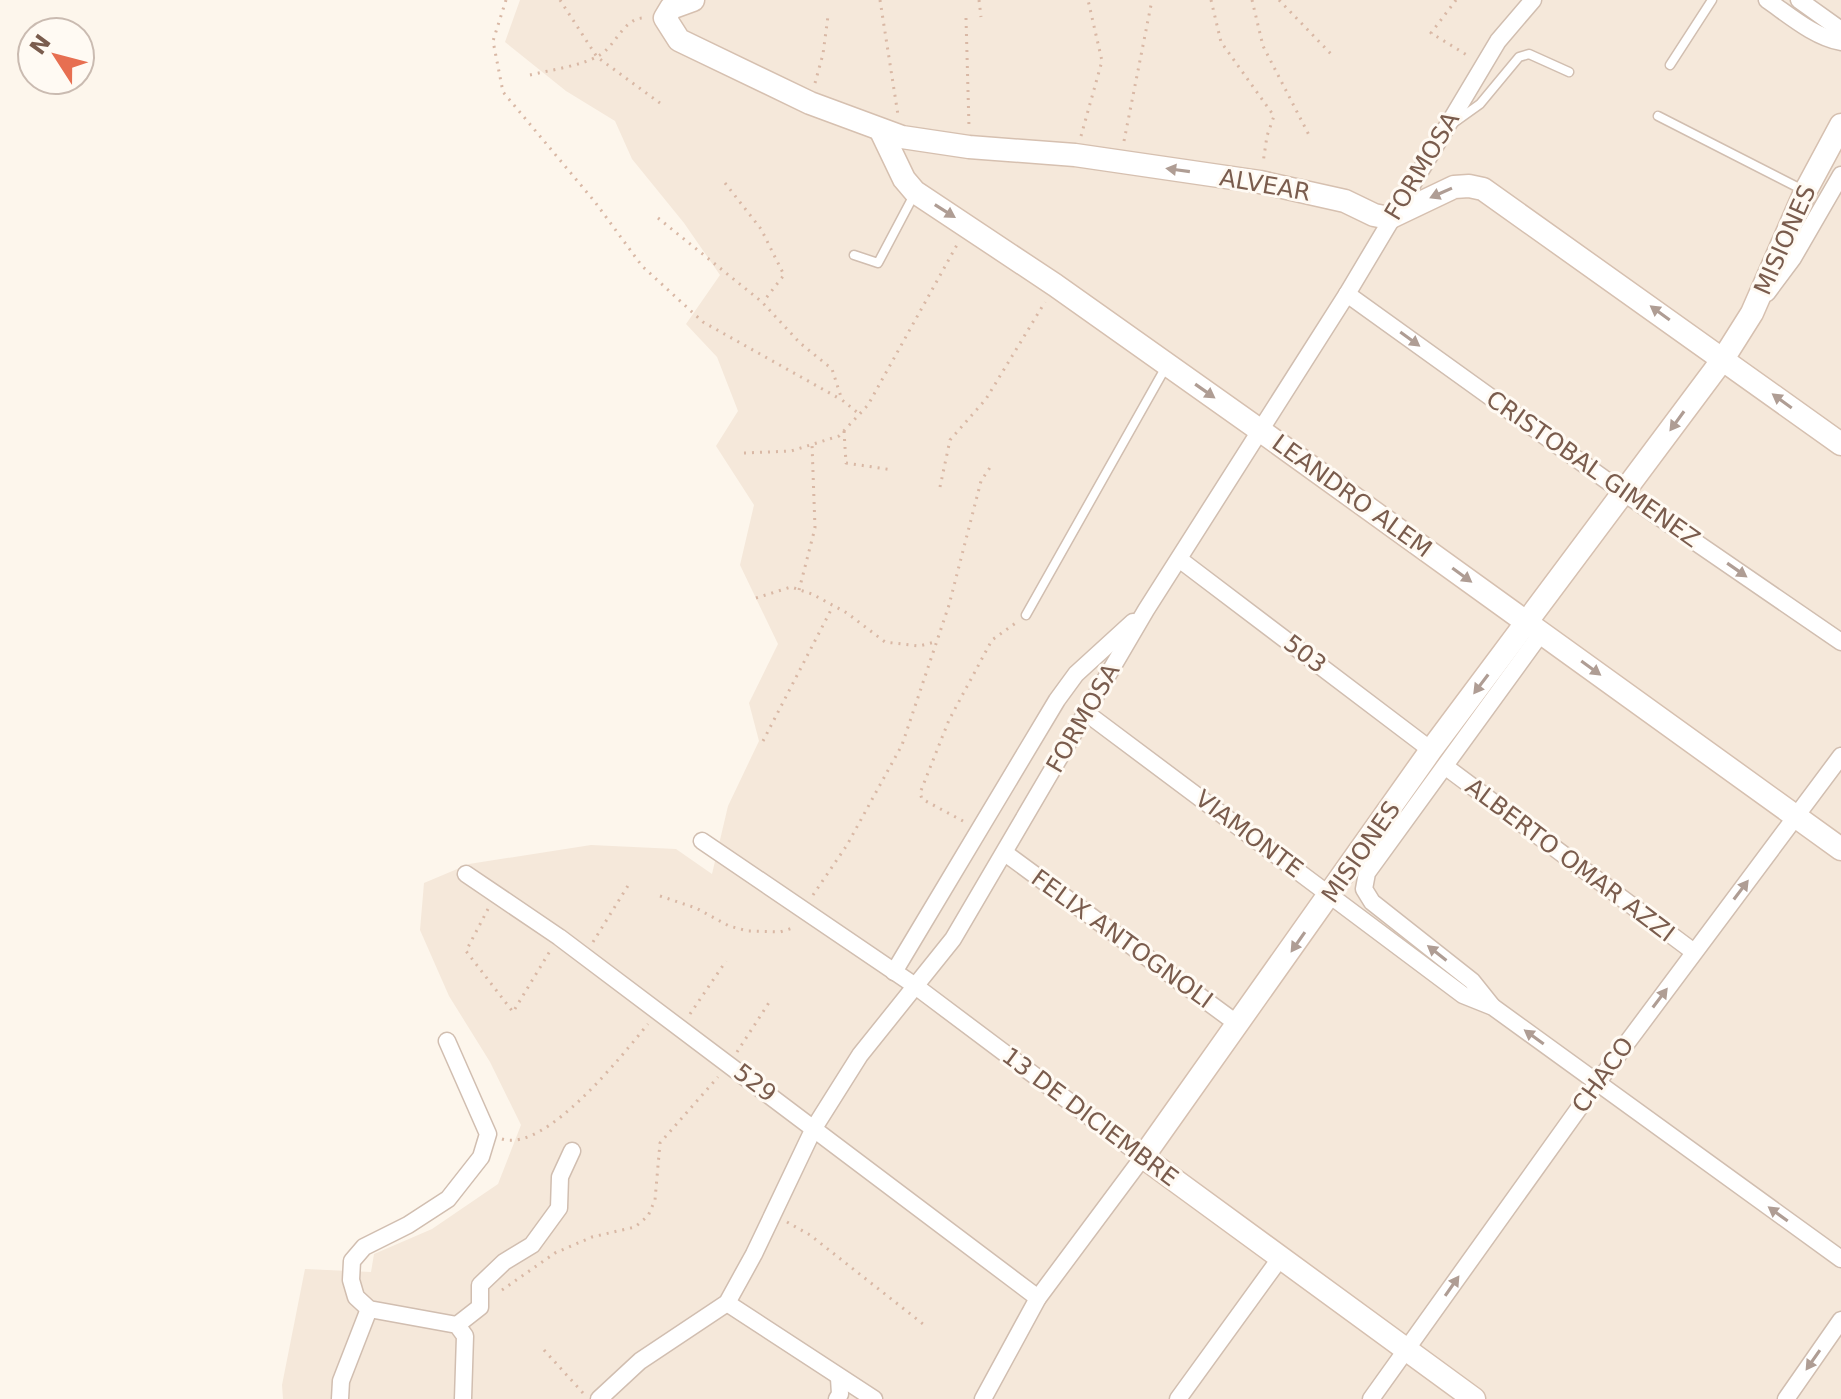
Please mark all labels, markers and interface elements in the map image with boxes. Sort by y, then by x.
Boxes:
north arrow [16,16,96,96]
text: N [25,30,56,59]
street label: FORMOSA [1379,106,1465,225]
one-way arrow [1165,163,1190,176]
street label: ALVEAR [1217,163,1313,207]
street label: MISIONES [1748,181,1822,299]
one-way arrow [1429,187,1453,200]
one-way arrow [934,204,956,218]
one-way arrow [1649,306,1670,321]
one-way arrow [1400,331,1421,346]
one-way arrow [1194,383,1215,398]
street label: CRISTOBAL GIMENEZ [1481,385,1705,553]
one-way arrow [1772,394,1792,410]
one-way arrow [1669,411,1685,432]
street label: LEANDRO ALEM [1267,429,1437,563]
one-way arrow [1726,562,1747,577]
one-way arrow [1451,567,1472,582]
street label: 503 [1278,629,1332,679]
street label: FORMOSA [1041,658,1126,777]
one-way arrow [1580,660,1602,676]
one-way arrow [1473,674,1489,695]
street label: ALBERTO OMAR AZZI [1460,772,1680,948]
street label: VIAMONTE [1190,785,1308,883]
street label: MISIONES [1316,796,1406,908]
street label: FELIX ANTOGNOLI [1026,864,1218,1014]
one-way arrow [1732,880,1748,900]
one-way arrow [1290,931,1306,952]
one-way arrow [1427,946,1447,962]
one-way arrow [1651,988,1667,1009]
one-way arrow [1523,1029,1545,1045]
street label: CHACO [1566,1032,1640,1118]
street label: 13 DE DICIEMBRE [997,1042,1183,1192]
street label: 529 [728,1058,782,1108]
one-way arrow [1767,1207,1788,1222]
one-way arrow [1444,1275,1459,1296]
one-way arrow [1806,1349,1821,1370]

